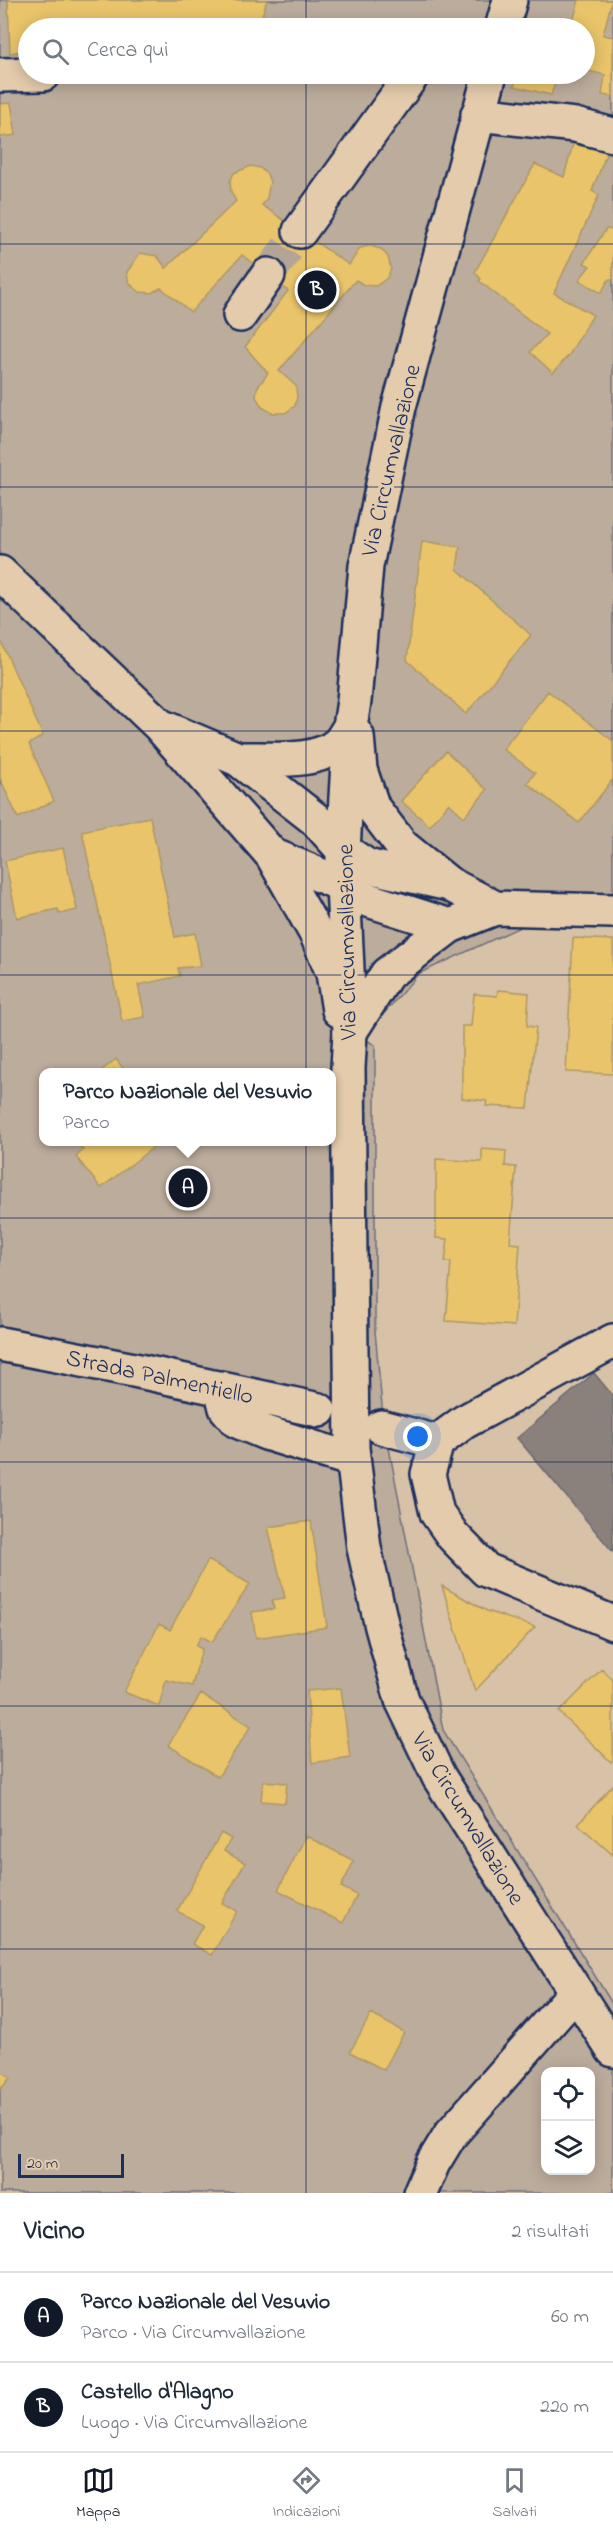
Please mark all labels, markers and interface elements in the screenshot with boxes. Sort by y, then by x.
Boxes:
search box [18,18,595,84]
icon: search [39,35,72,68]
text: Cerca qui [87,35,169,67]
pin: B [298,268,336,312]
street label: Via Circumvallazione [353,361,432,561]
street label: Via Circumvallazione [329,843,368,1041]
popup [39,1068,336,1146]
text: Parco Nazionale del Vesuvio [63,1077,312,1109]
text: Parco [63,1109,110,1138]
pin: A [168,1166,207,1210]
street label: Strada Palmentiello [63,1342,256,1415]
your location [403,1422,432,1451]
street label: Via Circumvallazione [401,1725,533,1913]
map controls [541,2067,595,2175]
button: locate [541,2067,595,2121]
button: layers [541,2121,595,2175]
scale bar [18,2151,124,2178]
text: 20 m [27,2152,58,2176]
text: Vicino [24,2213,85,2251]
text: 2 risultati [512,2218,589,2247]
text: Parco Nazionale del Vesuvio [81,2287,330,2319]
text: A [37,2303,50,2332]
text: 60 m [551,2303,589,2332]
text: Parco · Via Circumvallazione [81,2319,306,2348]
text: Castello d'Alagno [81,2377,234,2409]
text: B [37,2393,50,2422]
text: 220 m [540,2393,589,2422]
text: Luogo · Via Circumvallazione [81,2409,307,2438]
tab: Mappa [76,2464,120,2524]
tab: Indicazioni [272,2464,340,2524]
tab: Salvati [492,2464,537,2524]

